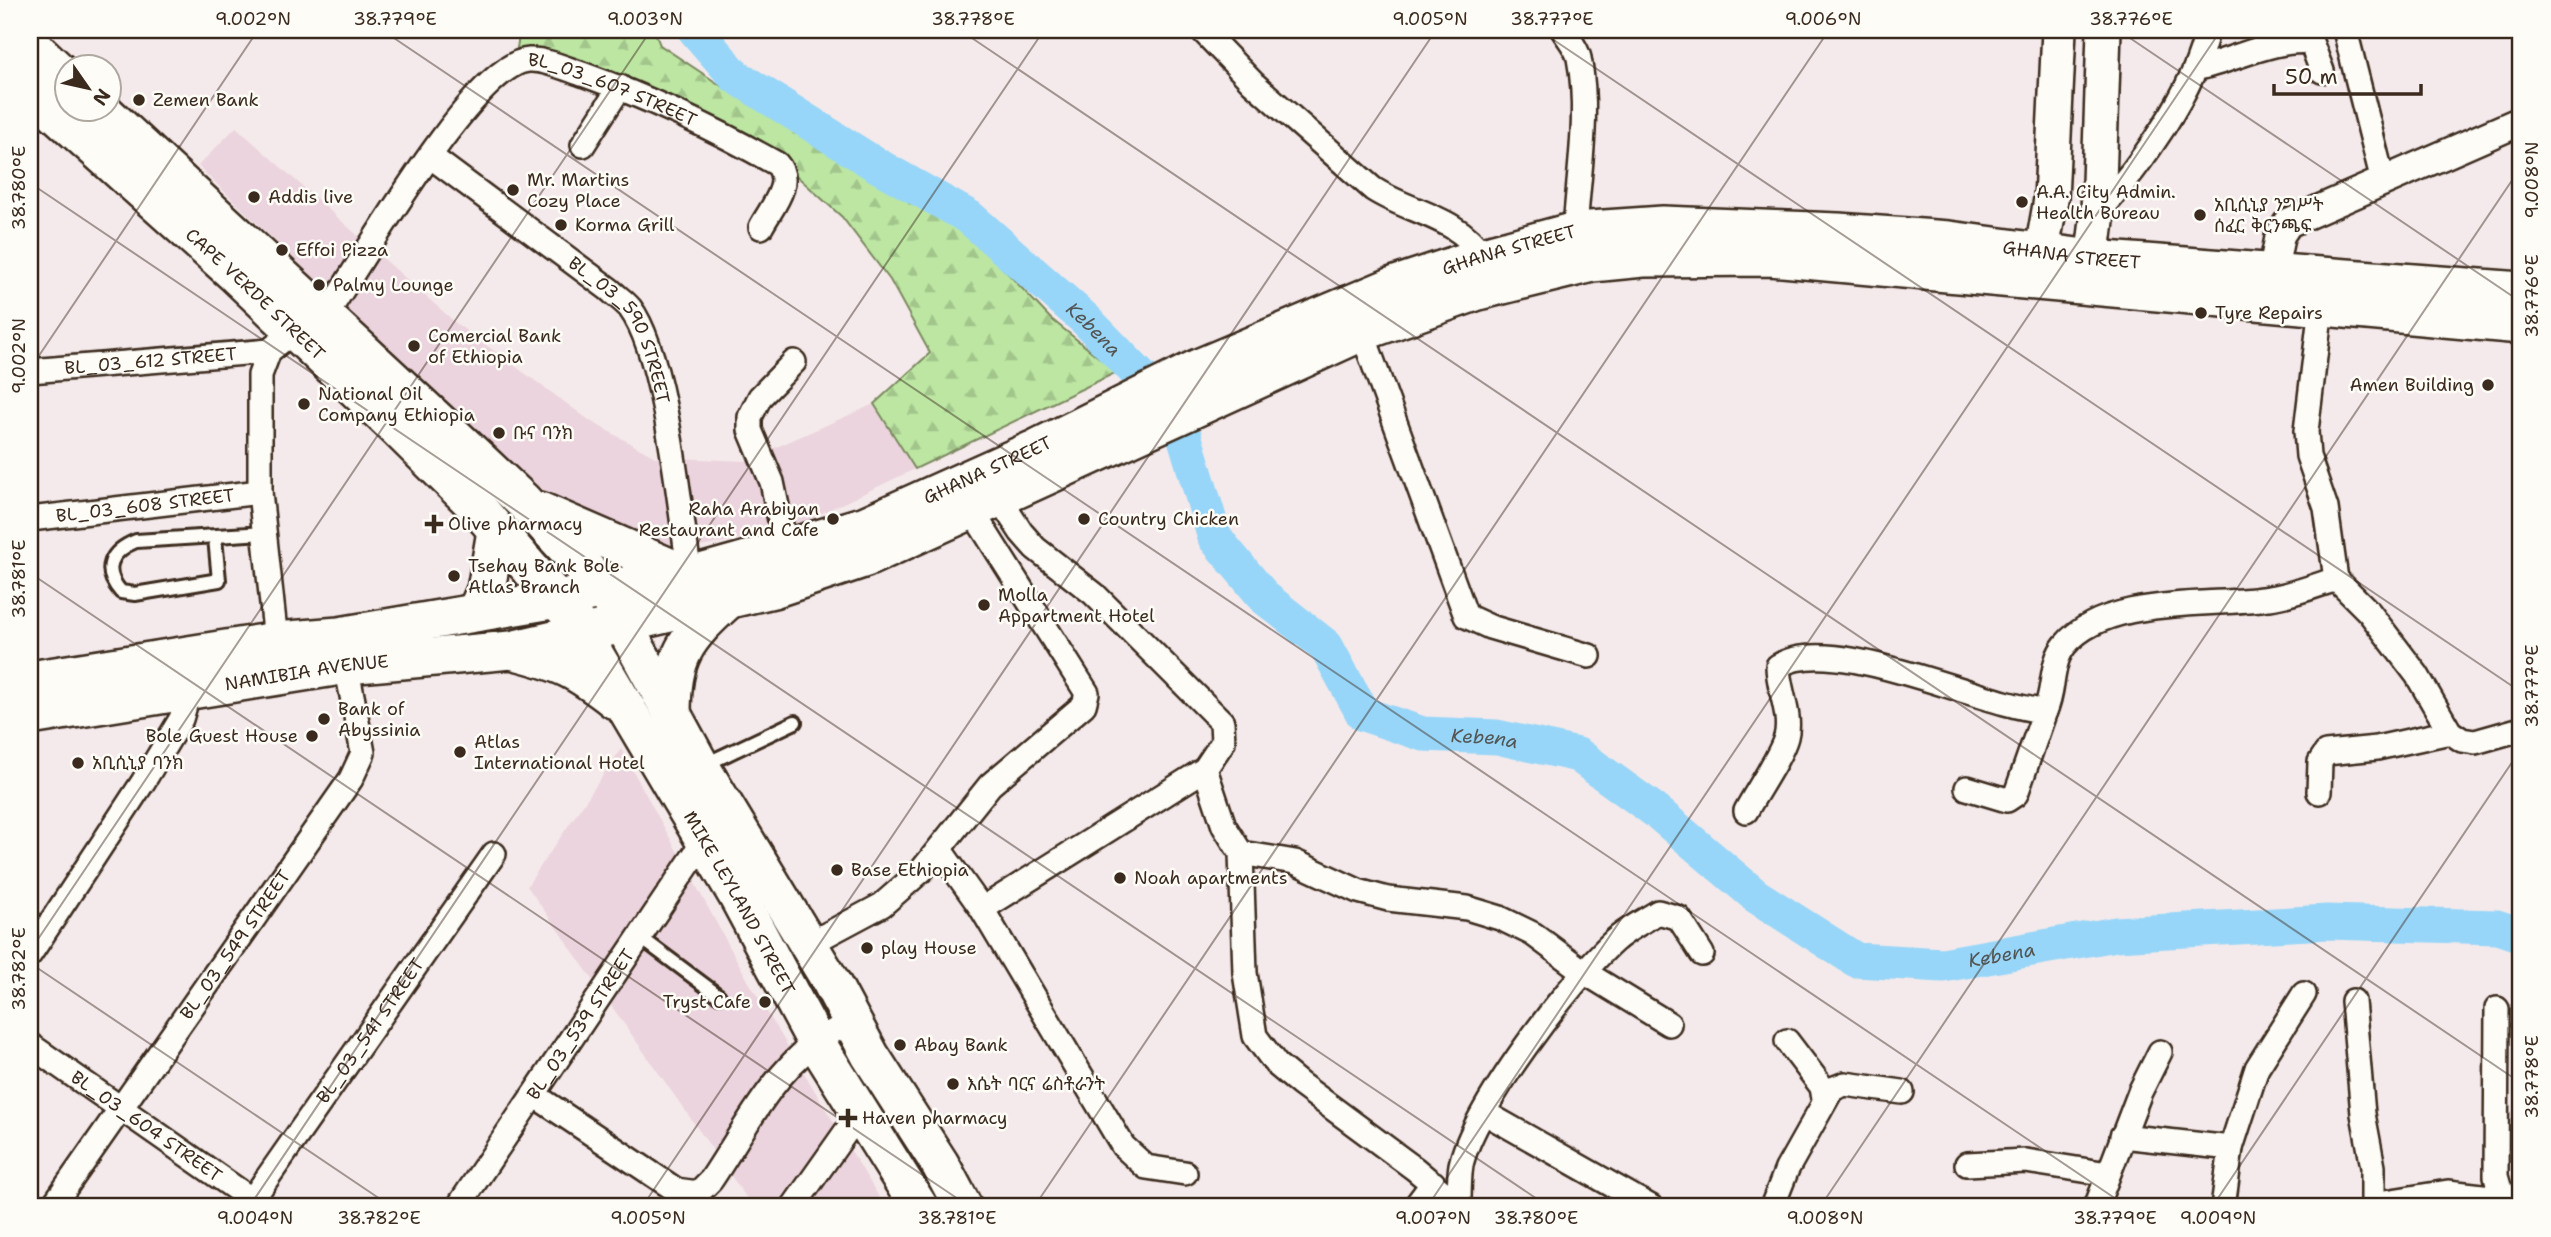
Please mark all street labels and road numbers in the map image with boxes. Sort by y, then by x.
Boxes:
street label: BL_03_607 STREET [528,48,701,132]
street label: GHANA STREET [1439,219,1579,281]
street label: CAPE VERDE STREET [180,223,330,365]
street label: GHANA STREET [2001,235,2141,275]
street label: BL_03_590 STREET [563,251,675,406]
street label: BL_03_612 STREET [63,342,238,380]
street label: GHANA STREET [920,431,1056,510]
street label: BL_03_608 STREET [55,483,236,528]
street label: NAMIBIA AVENUE [223,649,390,697]
street label: MIKE LEYLAND STREET [678,807,800,999]
street label: BL_03_549 STREET [175,865,296,1024]
street label: BL_03_539 STREET [521,944,640,1104]
street label: BL_03_541 STREET [311,953,429,1108]
street label: BL_03_604 STREET [66,1065,227,1187]

